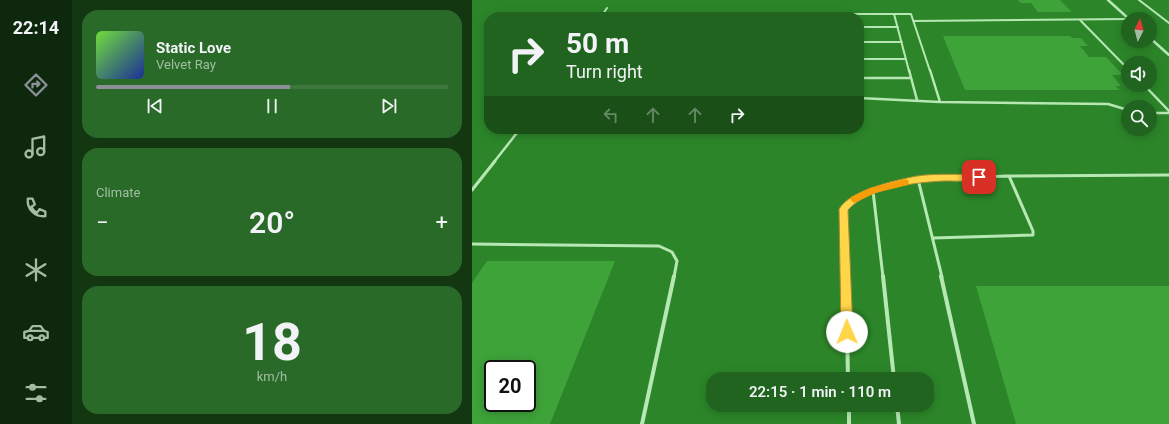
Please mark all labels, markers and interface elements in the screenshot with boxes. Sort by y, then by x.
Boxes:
north arrow [1121,12,1157,48]
map controls [1121,12,1157,136]
text: 22:14 [13,17,59,38]
text: 50 m [566,27,629,60]
icon: right [500,28,552,80]
text: Static Love [156,39,231,57]
button: sound [1121,56,1157,92]
text: Velvet Ray [156,57,216,72]
text: Turn right [566,61,643,82]
icon: directions [22,71,50,99]
icon: previous [144,95,166,117]
icon: pause [261,95,283,117]
icon: next [378,95,400,117]
button: search [1121,100,1157,136]
icon: left [600,104,622,126]
icon: ahead [642,104,664,126]
icon: ahead [684,104,706,126]
icon: right [726,104,748,126]
icon: music [22,133,50,161]
pin [962,160,996,194]
icon: arrive [968,166,990,188]
text: Climate [96,185,140,200]
icon: phone [22,194,50,222]
text: 20° [249,205,295,240]
text: − [96,210,109,235]
text: + [436,210,448,235]
icon: climate [22,256,50,284]
position arrow [826,311,868,353]
text: 18 [242,312,302,373]
icon: car [22,318,50,346]
speed limit sign: 20 [484,360,536,412]
text: km/h [257,369,287,384]
icon: filters [22,379,50,407]
text: 22:15 · 1 min · 110 m [749,383,891,401]

